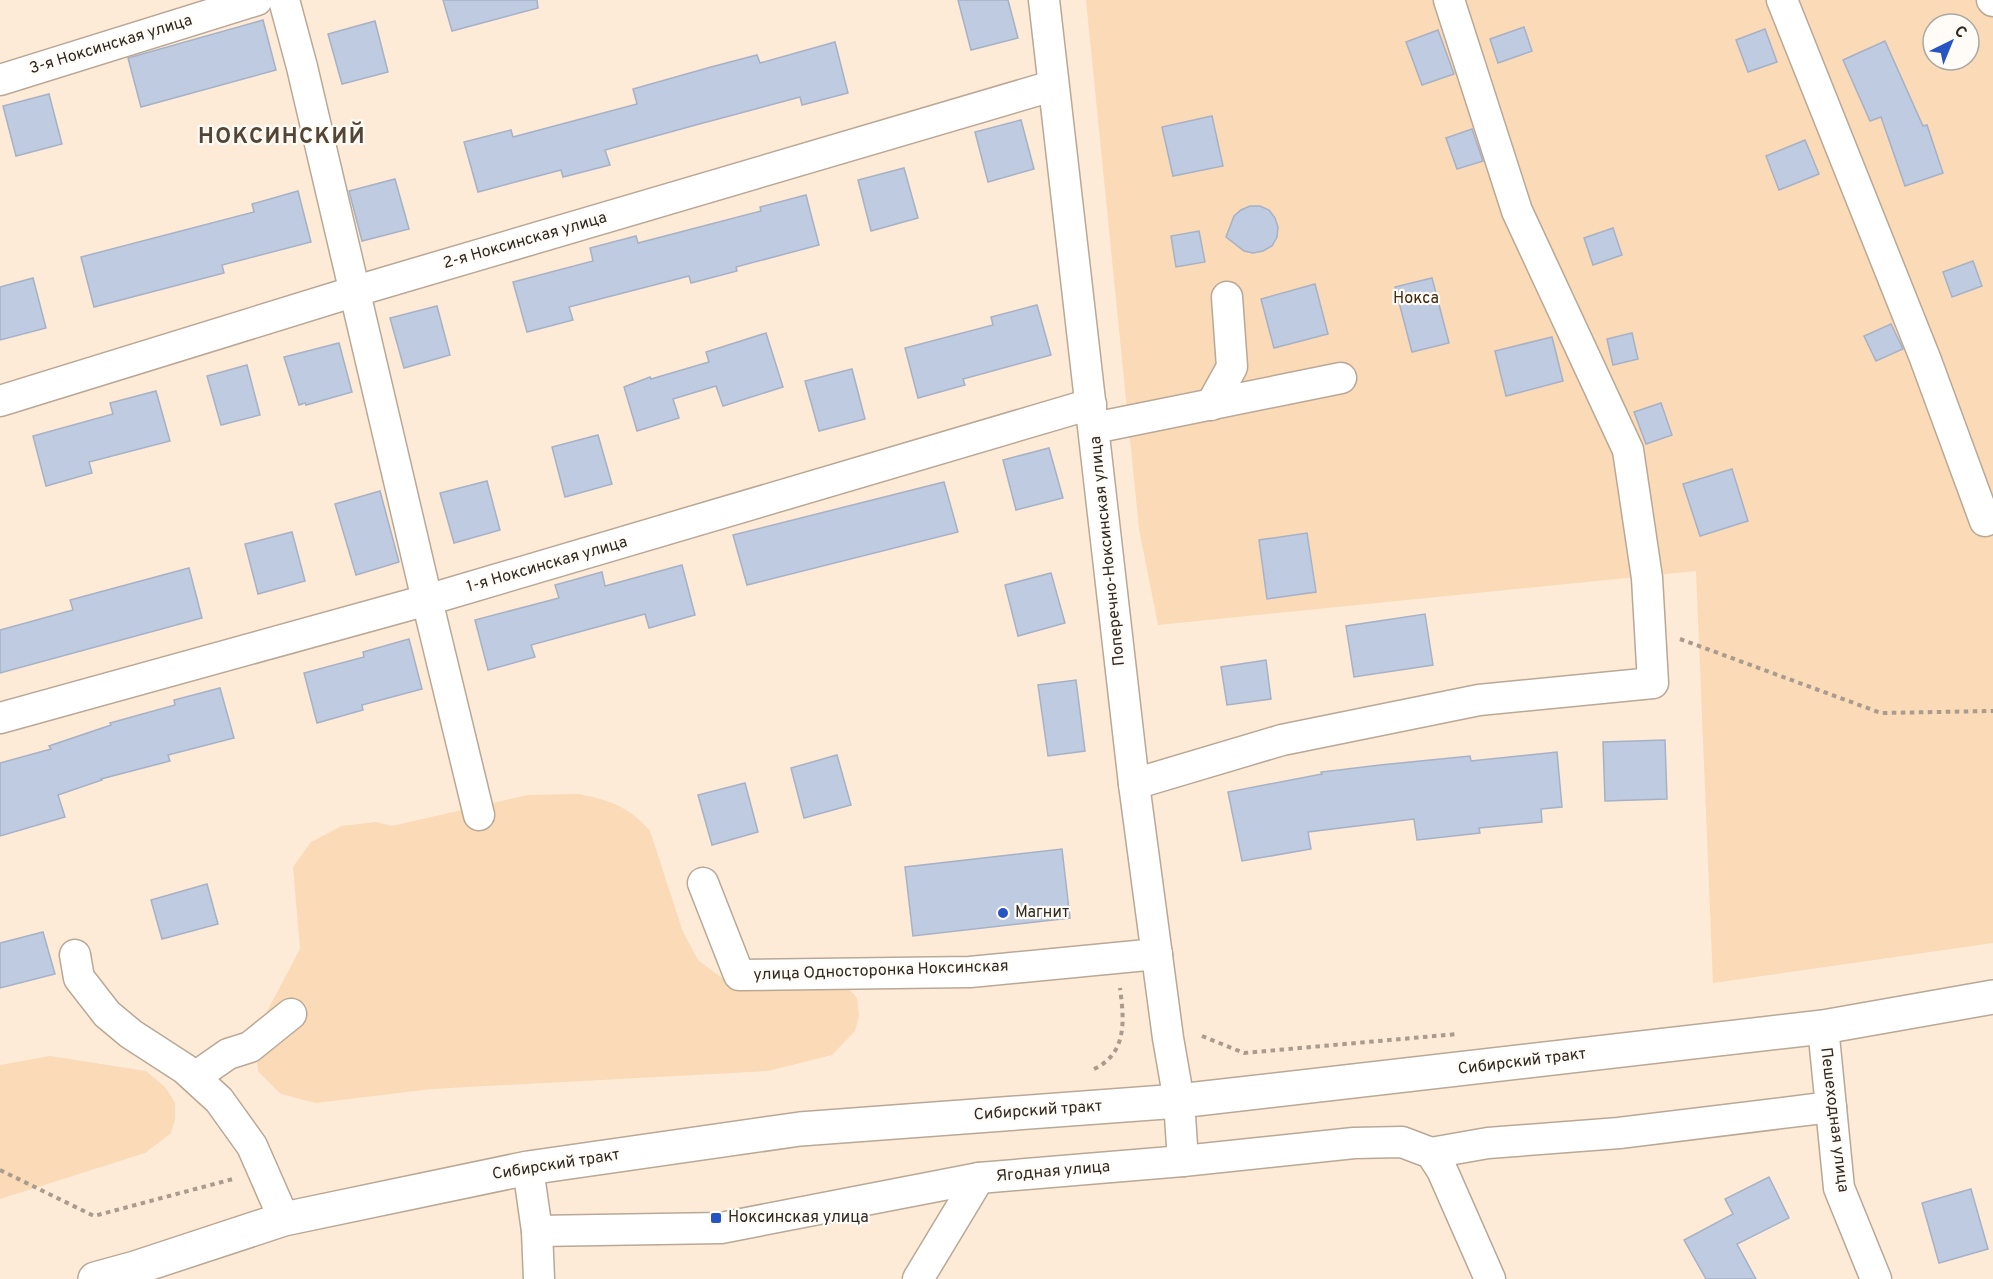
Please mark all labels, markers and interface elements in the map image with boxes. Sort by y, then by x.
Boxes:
street label: 3-я Ноксинская улица [27,11,195,79]
north arrow [1921,12,1981,72]
text: С [1949,22,1970,43]
district label: НОКСИНСКИЙ [198,121,366,151]
street label: 2-я Ноксинская улица [441,208,609,274]
park label: Нокса [1393,289,1439,309]
street label: Поперечно-Ноксинская улица [1086,435,1130,667]
street label: 1-я Ноксинская улица [464,532,630,598]
place label: Магнит [1015,903,1069,923]
marker: Магнит [996,906,1010,920]
street label: улица Односторонка Ноксинская [753,957,1009,985]
street label: Сибирский тракт [1457,1044,1587,1080]
street label: Пешеходная улица [1815,1046,1853,1194]
street label: Сибирский тракт [973,1097,1103,1125]
street label: Сибирский тракт [491,1145,621,1185]
street label: Ягодная улица [995,1157,1111,1187]
place label: Ноксинская улица [728,1208,869,1228]
marker: Ноксинская улица [709,1211,723,1225]

